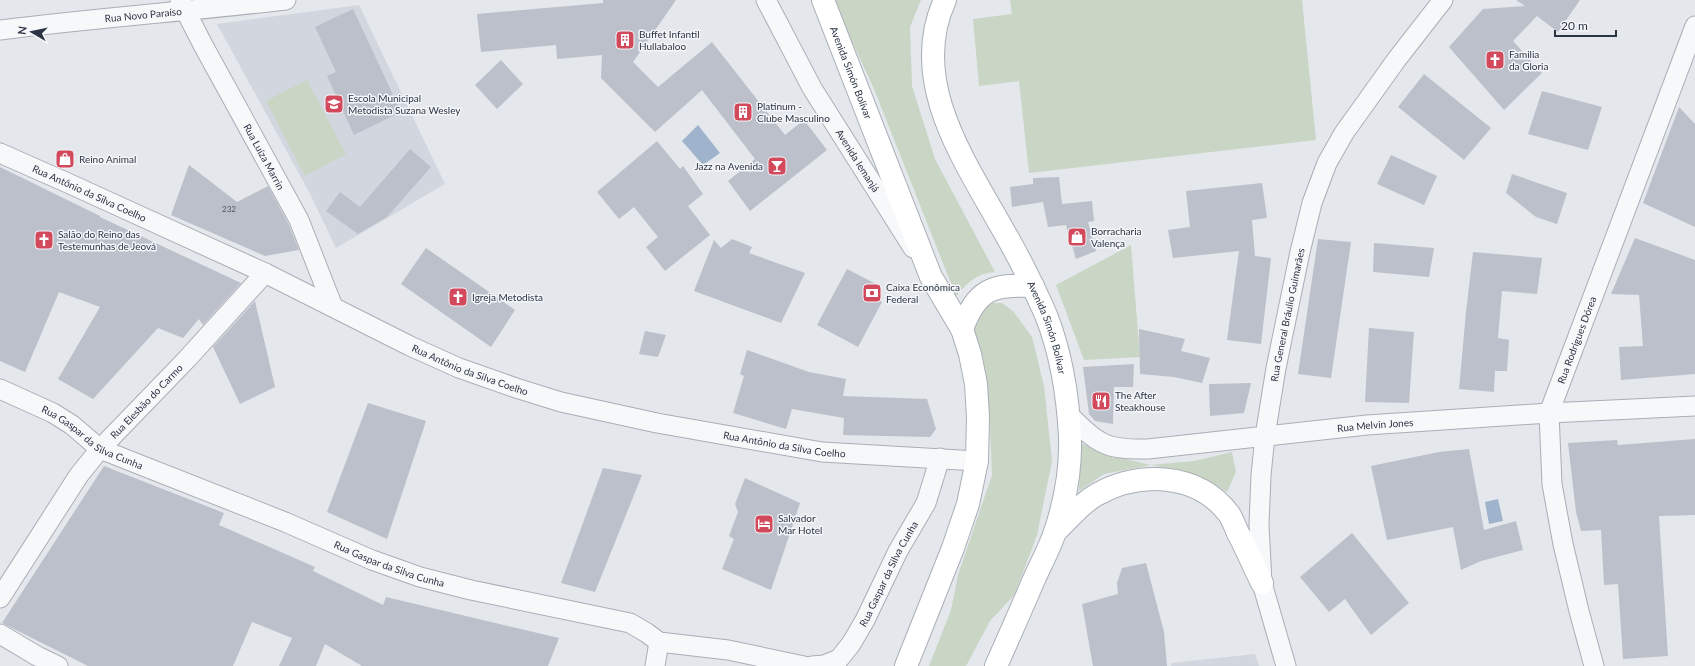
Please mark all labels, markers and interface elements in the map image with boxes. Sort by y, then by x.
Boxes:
street label: Rua Novo Paraíso [104,5,183,24]
north arrow [12,12,52,52]
scale bar [1555,12,1616,38]
text: 20 m [1561,18,1588,33]
text: N [15,25,29,36]
street label: Avenida Simón Bolívar [828,25,875,121]
place label: Buffet Infantil Hullabaloo [639,28,700,52]
building icon: Buffet Infantil Hullabaloo [614,29,636,51]
place label: Familia da Gloria [1509,48,1548,72]
church icon: Familia da Gloria [1484,49,1506,71]
place label: Escola Municipal Metodista Suzana Wesley [348,92,461,116]
school or university icon: Escola Municipal Metodista Suzana Wesley [323,93,345,115]
place label: Platinum - Clube Masculino [757,100,830,124]
building icon: Platinum - Clube Masculino [732,101,754,123]
street label: Rua Luíza Marrin [241,122,287,192]
street label: Avenida Iemanjá [833,127,882,194]
shop icon: Reino Animal [54,148,76,170]
place label: Reino Animal [79,153,136,165]
bar icon: Jazz na Avenida [766,155,788,177]
place label: Jazz na Avenida [694,160,763,172]
street label: Rua Antônio da Silva Coelho [31,162,149,224]
house number: 232 [222,204,236,214]
place label: Borracharia Valença [1091,225,1142,249]
shop icon: Borracharia Valença [1066,226,1088,248]
place label: Salão do Reino das Testemunhas de Jeová [58,228,156,252]
church icon: Salão do Reino das Testemunhas de Jeová [33,229,55,251]
street label: Rua General Bráulio Guimarães [1268,247,1307,382]
street label: Avenida Simón Bolívar [1025,279,1069,376]
place label: Caixa Econômica Federal [886,281,960,305]
bank icon: Caixa Econômica Federal [861,282,883,304]
church icon: Igreja Metodista [447,286,469,308]
place label: Igreja Metodista [472,291,543,303]
street label: Rua Rodrigues Dórea [1555,295,1598,385]
street label: Rua Antônio da Silva Coelho [410,342,530,398]
street label: Rua Elesbão do Carmo [107,361,185,441]
place label: The After Steakhouse [1115,389,1166,413]
restaurant icon: The After Steakhouse [1090,390,1112,412]
street label: Rua Gaspar da Silva Cunha [40,403,145,471]
street label: Rua Melvin Jones [1337,416,1414,434]
street label: Rua Antônio da Silva Coelho [722,429,846,459]
place label: Salvador Mar Hotel [778,512,822,536]
hotel icon: Salvador Mar Hotel [753,513,775,535]
street label: Rua Gaspar da Silva Cunha [857,519,920,629]
street label: Rua Gaspar da Silva Cunha [332,538,446,589]

